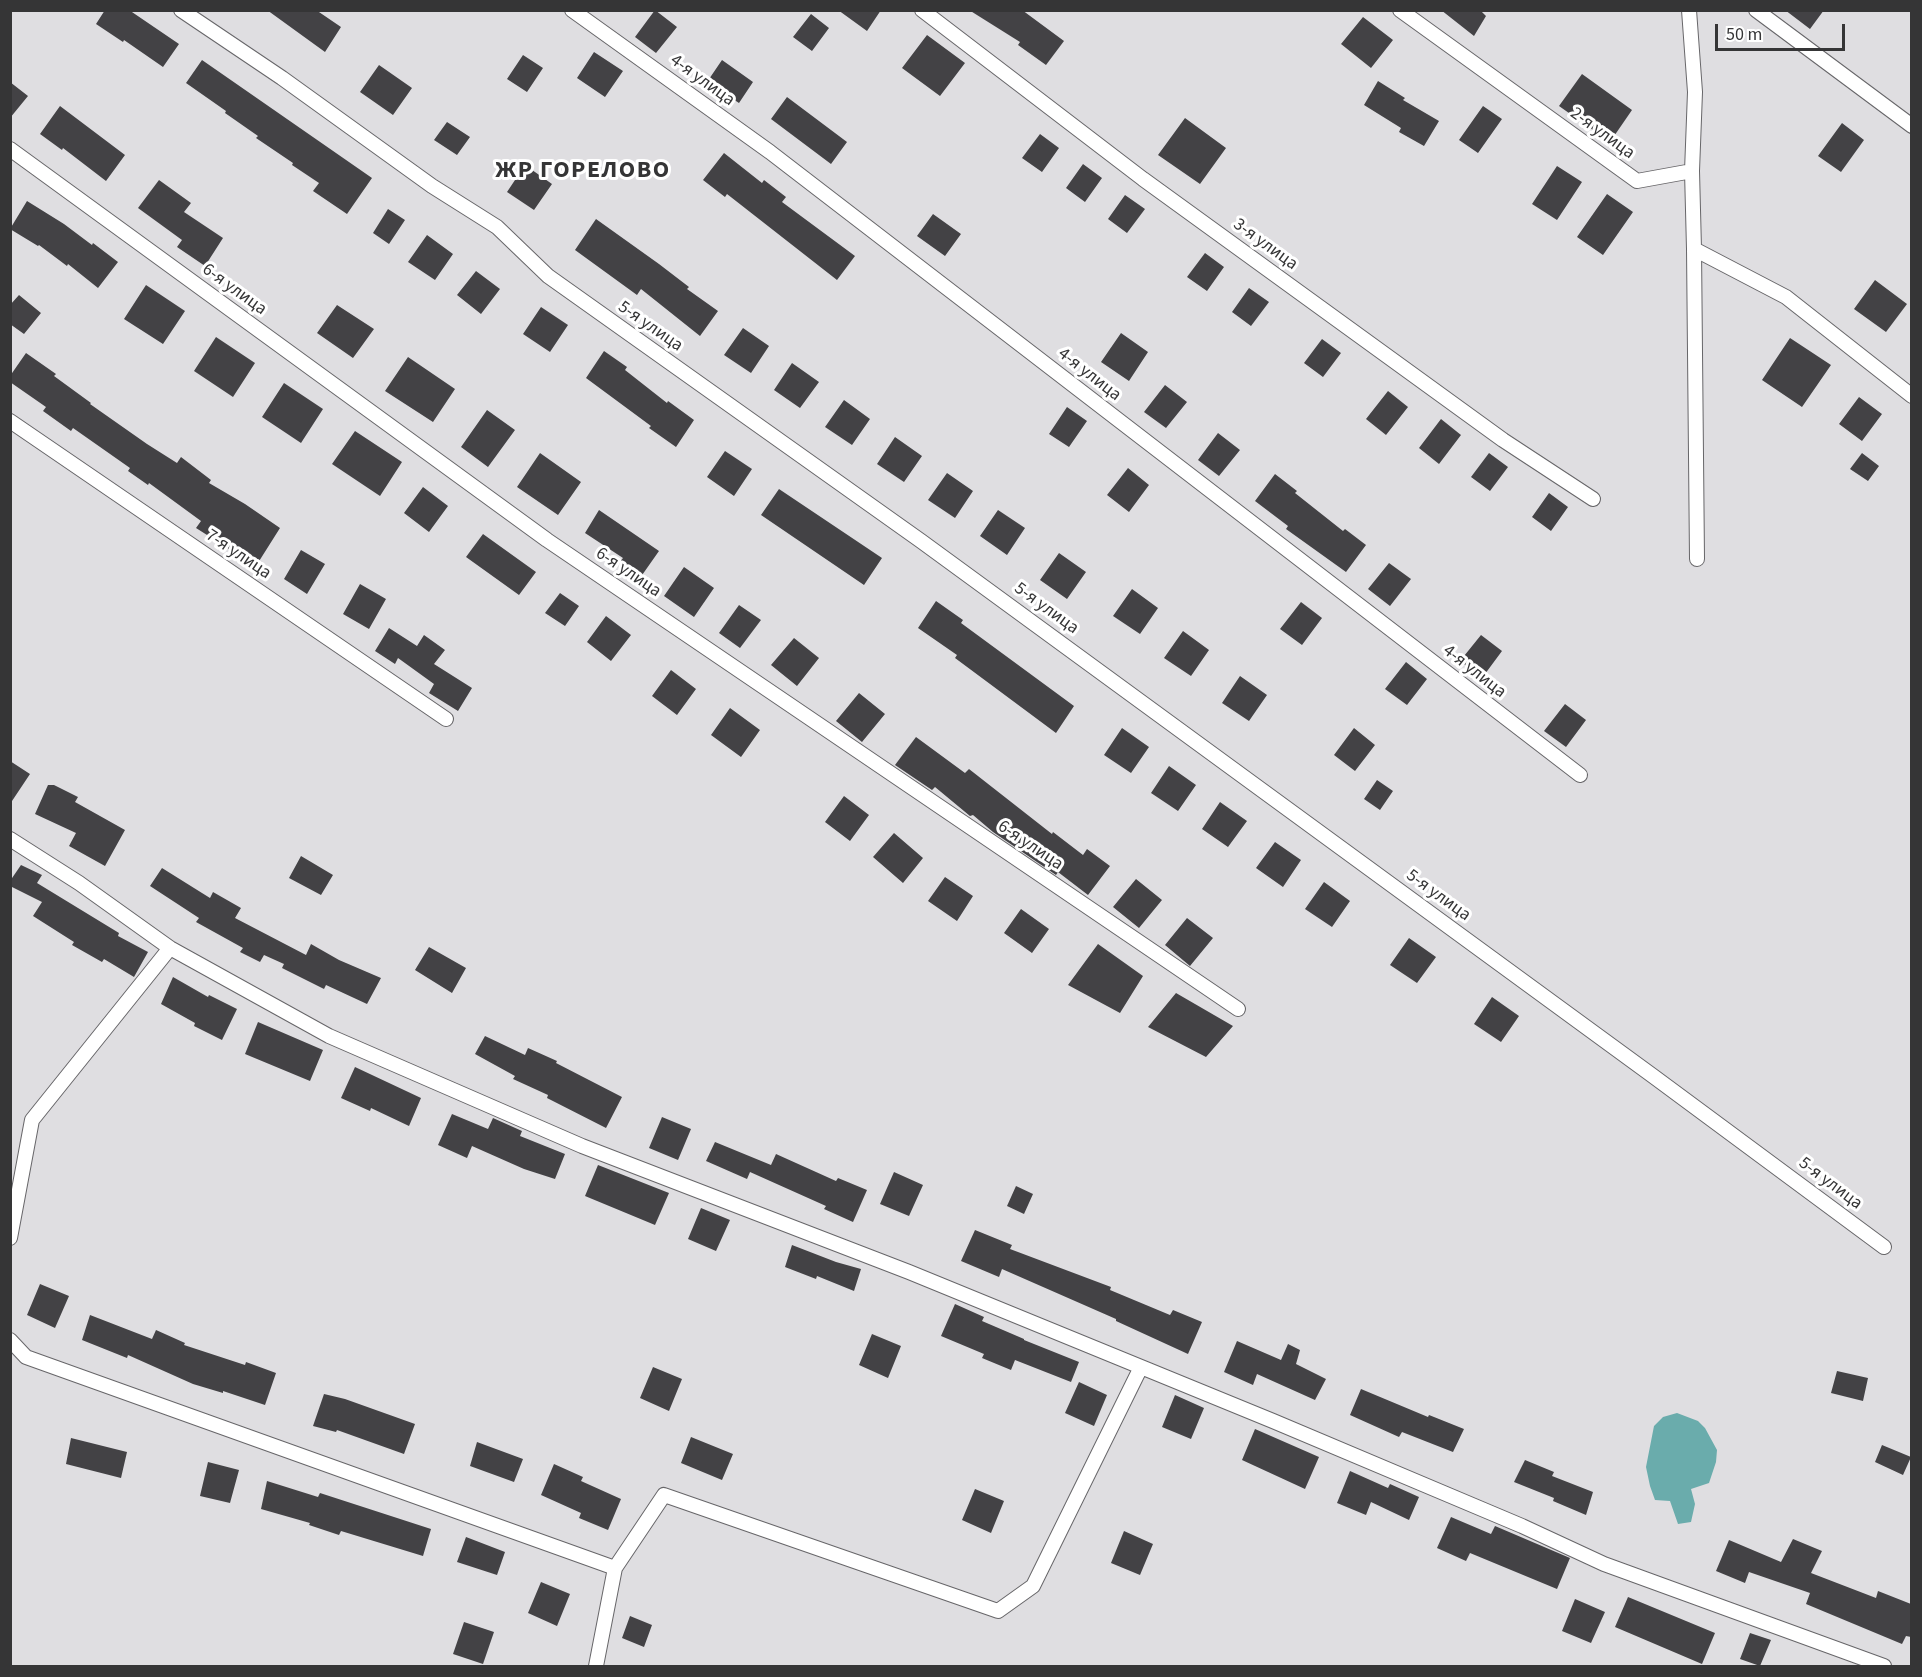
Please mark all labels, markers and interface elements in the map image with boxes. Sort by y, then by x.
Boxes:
scale bar [1718,12,1848,50]
text: 50 m [1726,22,1762,47]
street label: 4-я улица [666,50,738,112]
street label: 2-я улица [1566,103,1638,165]
district label: ЖР ГОРЕЛОВО [495,158,671,186]
street label: 3-я улица [1229,214,1301,276]
street label: 6-я улица [198,259,270,321]
street label: 5-я улица [613,297,687,357]
street label: 4-я улица [1053,344,1125,406]
street label: 7-я улица [201,525,275,585]
street label: 6-я улица [591,543,665,603]
street label: 5-я улица [1010,578,1082,640]
street label: 4-я улица [1438,641,1510,703]
street label: 6-я улица [993,816,1067,876]
street label: 5-я улица [1402,865,1474,927]
street label: 5-я улица [1794,1153,1866,1215]

